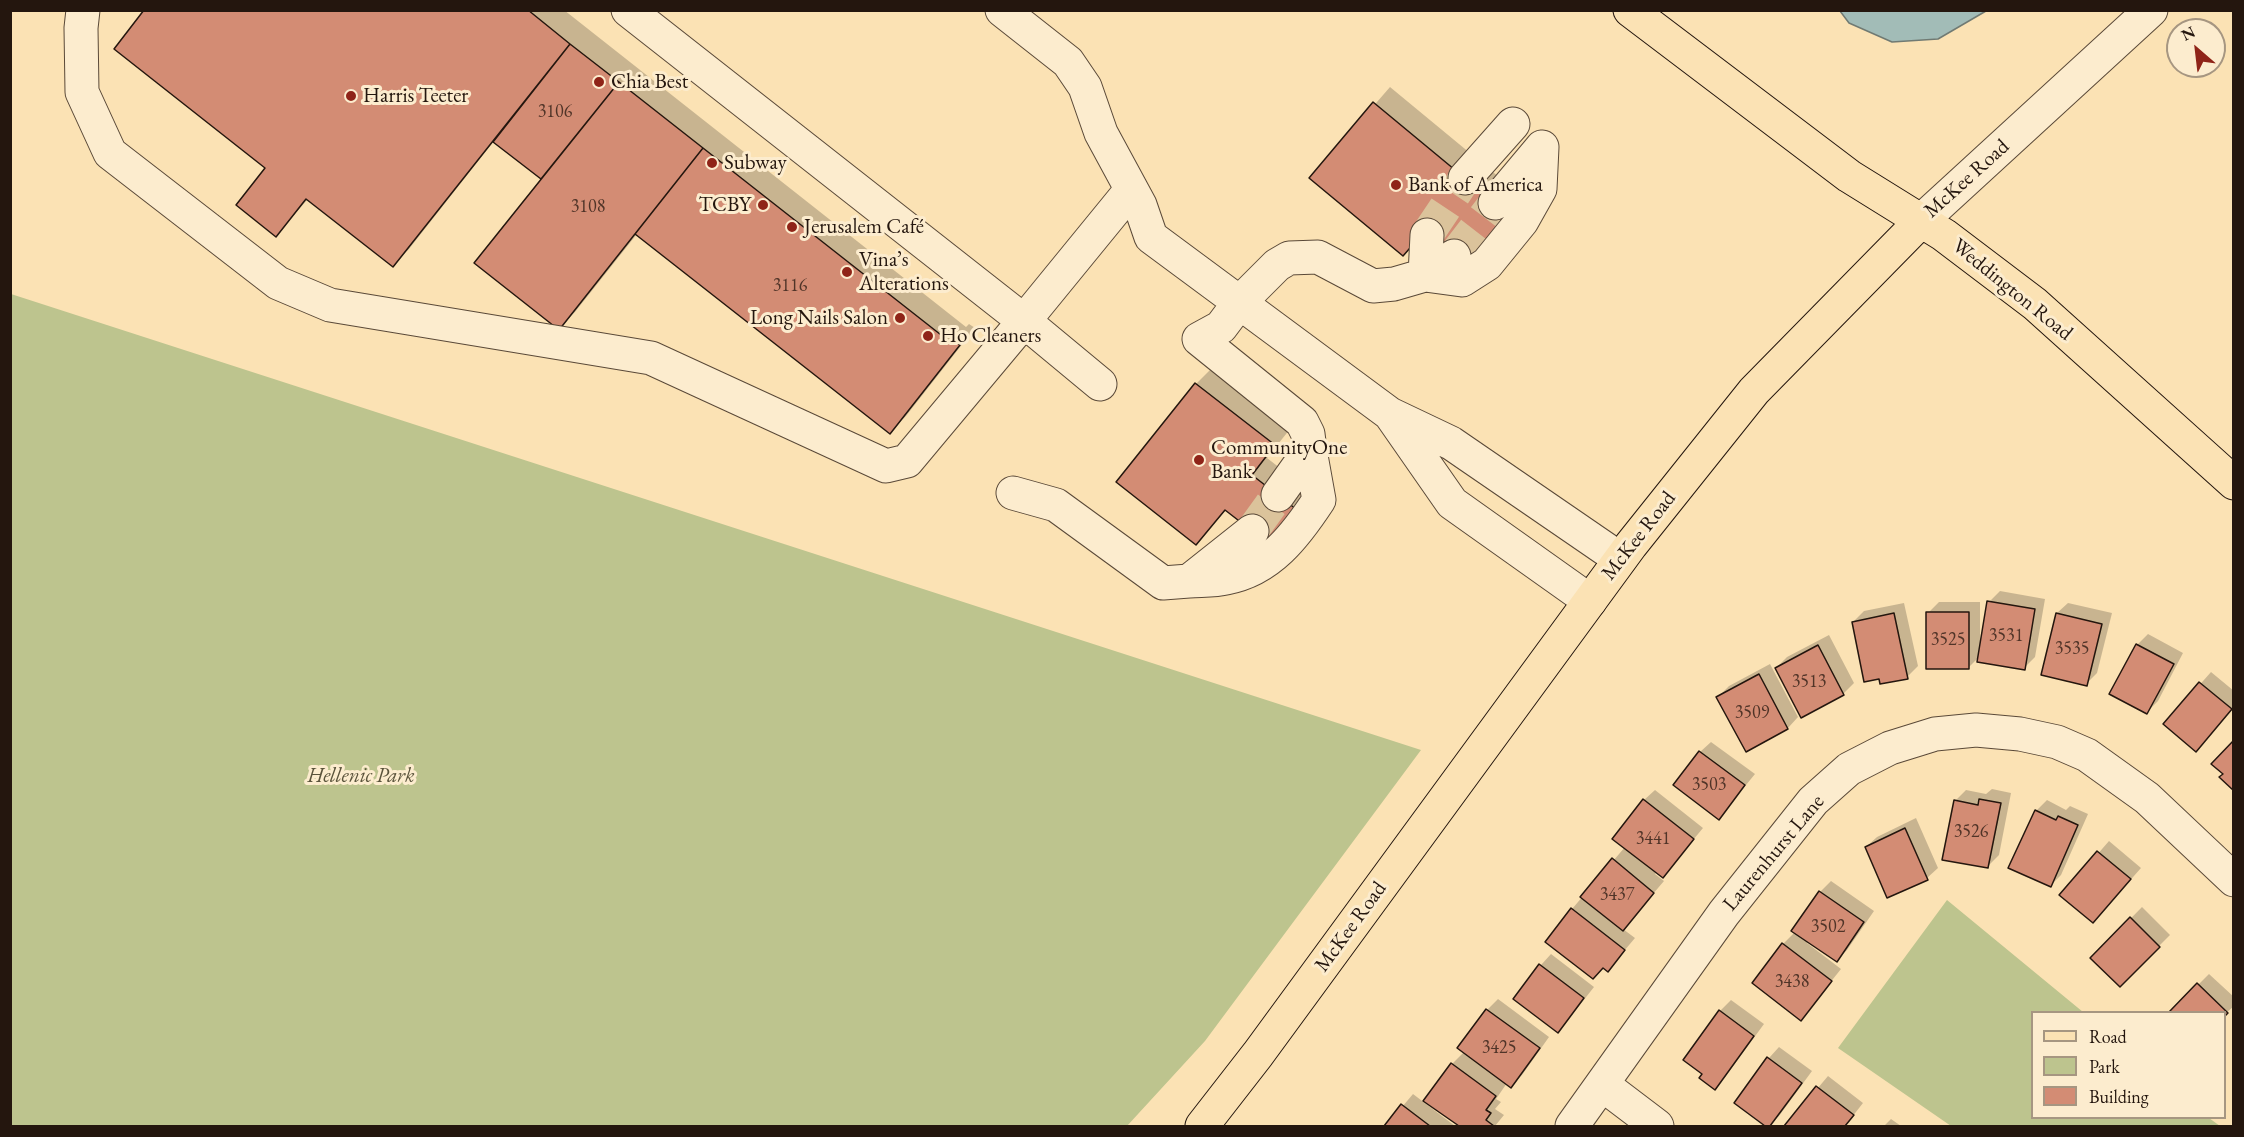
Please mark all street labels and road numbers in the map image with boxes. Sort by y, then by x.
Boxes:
street label: McKee Road [1919,134,2015,224]
street label: Weddington Road [1947,234,2077,346]
street label: McKee Road [1597,487,1681,585]
street label: Laurenhurst Lane [1718,790,1830,916]
street label: McKee Road [1310,877,1392,977]

